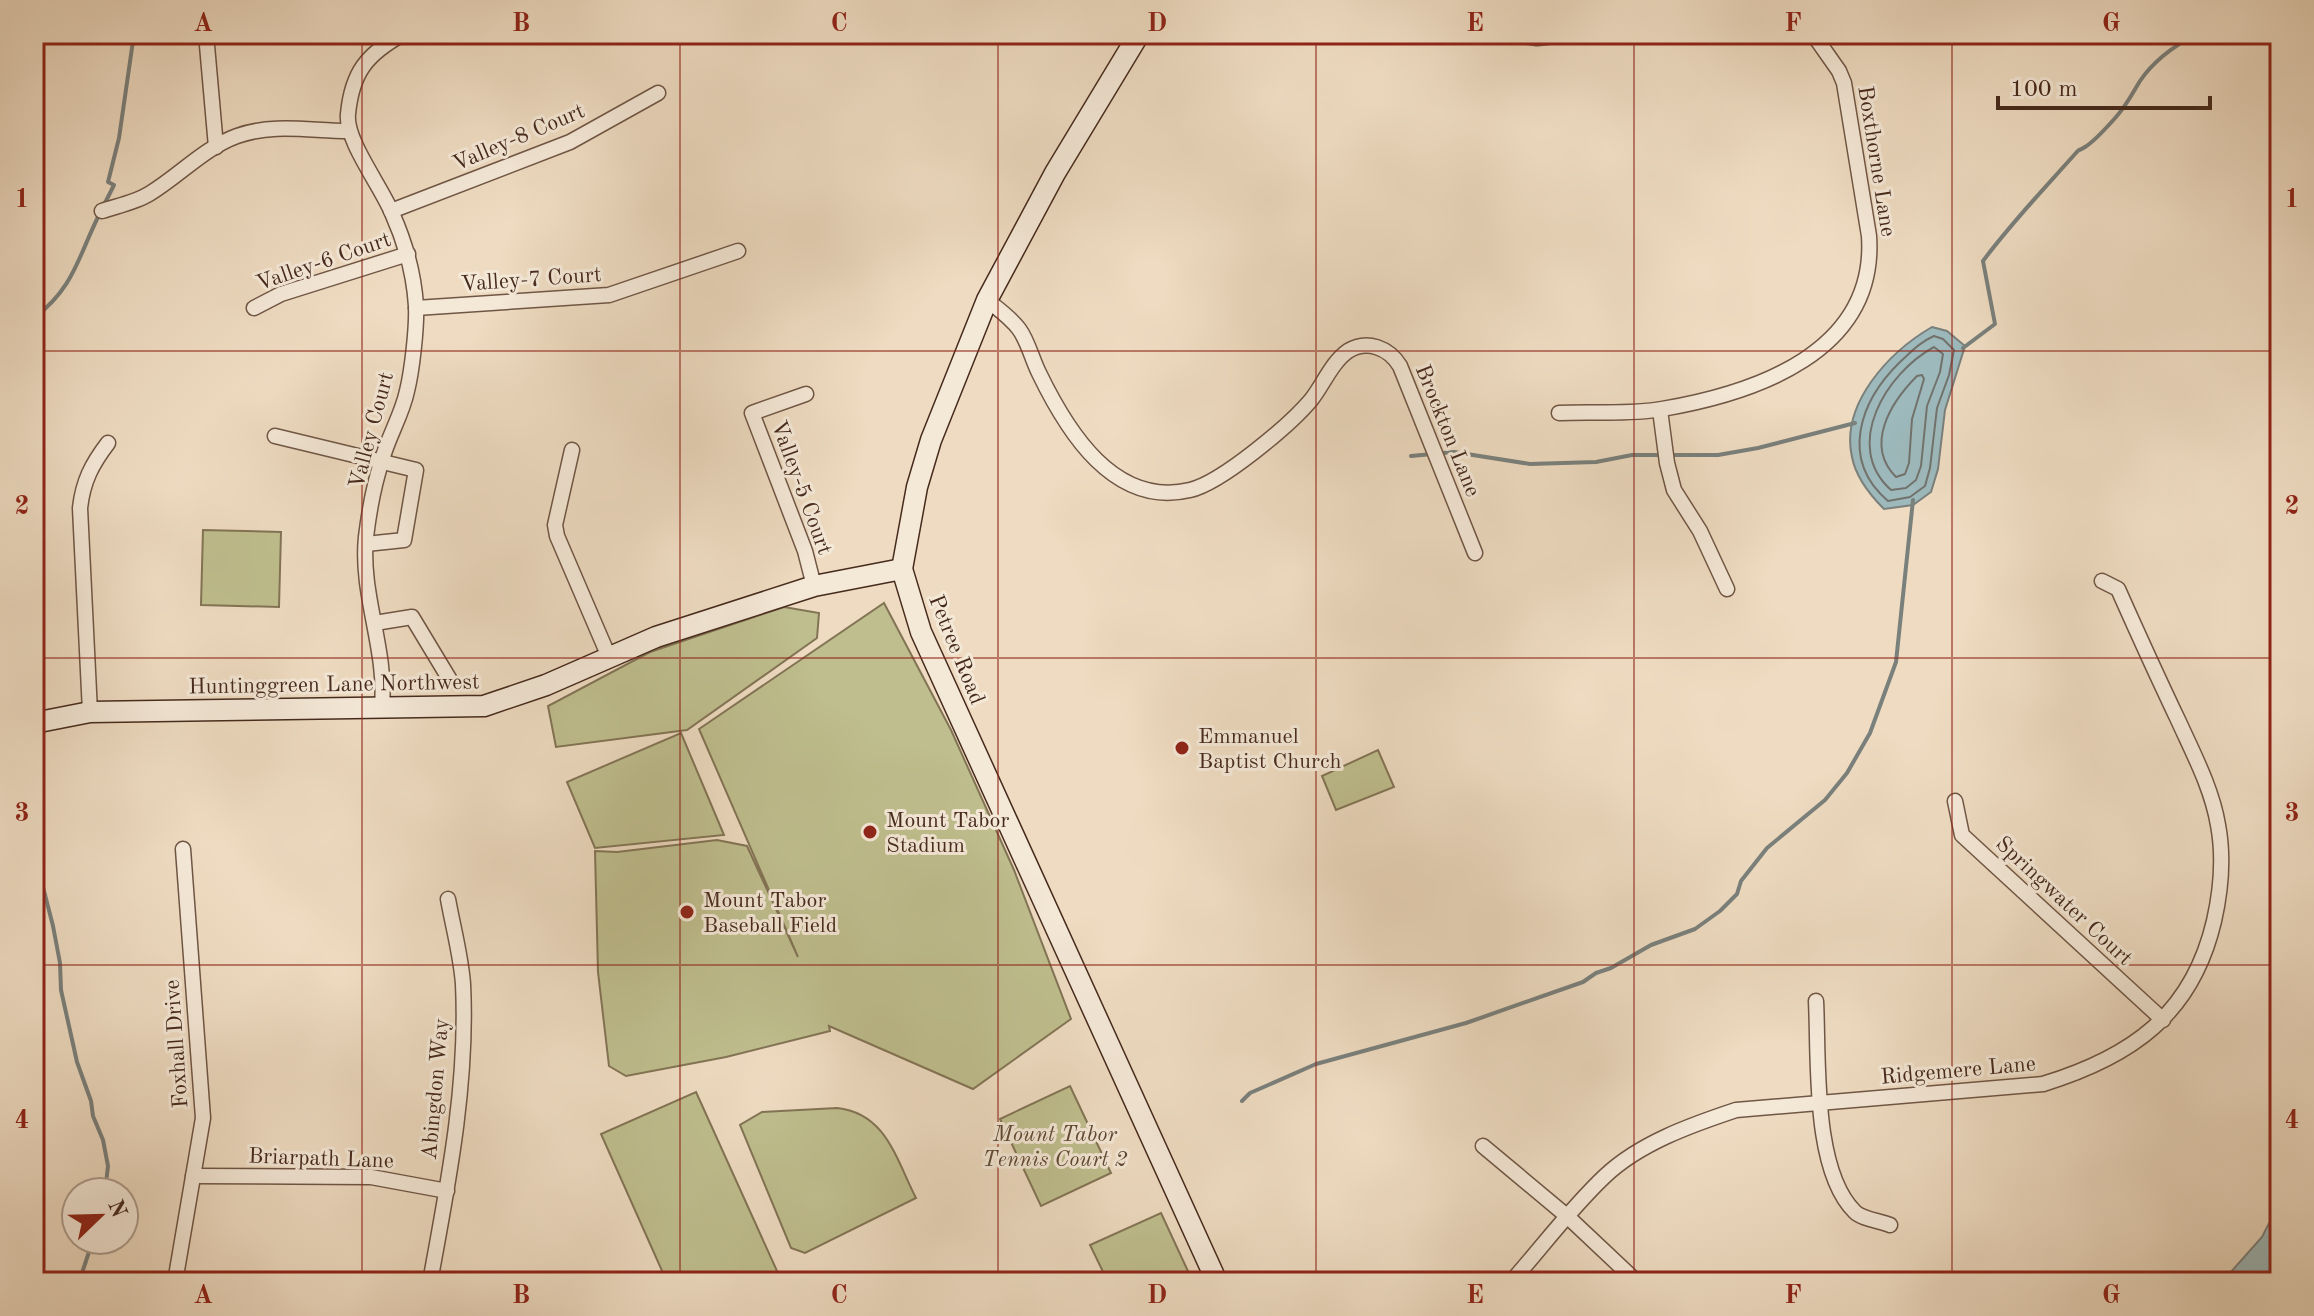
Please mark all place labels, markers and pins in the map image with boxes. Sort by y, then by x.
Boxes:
place label: Emmanuel Baptist Church [1198,726,1342,773]
marker: Emmanuel Baptist Church [1173,739,1191,757]
place label: Mount Tabor Stadium [886,810,1009,857]
marker: Mount Tabor Stadium [861,823,879,841]
place label: Mount Tabor Baseball Field [703,890,837,937]
marker: Mount Tabor Baseball Field [678,903,696,921]

